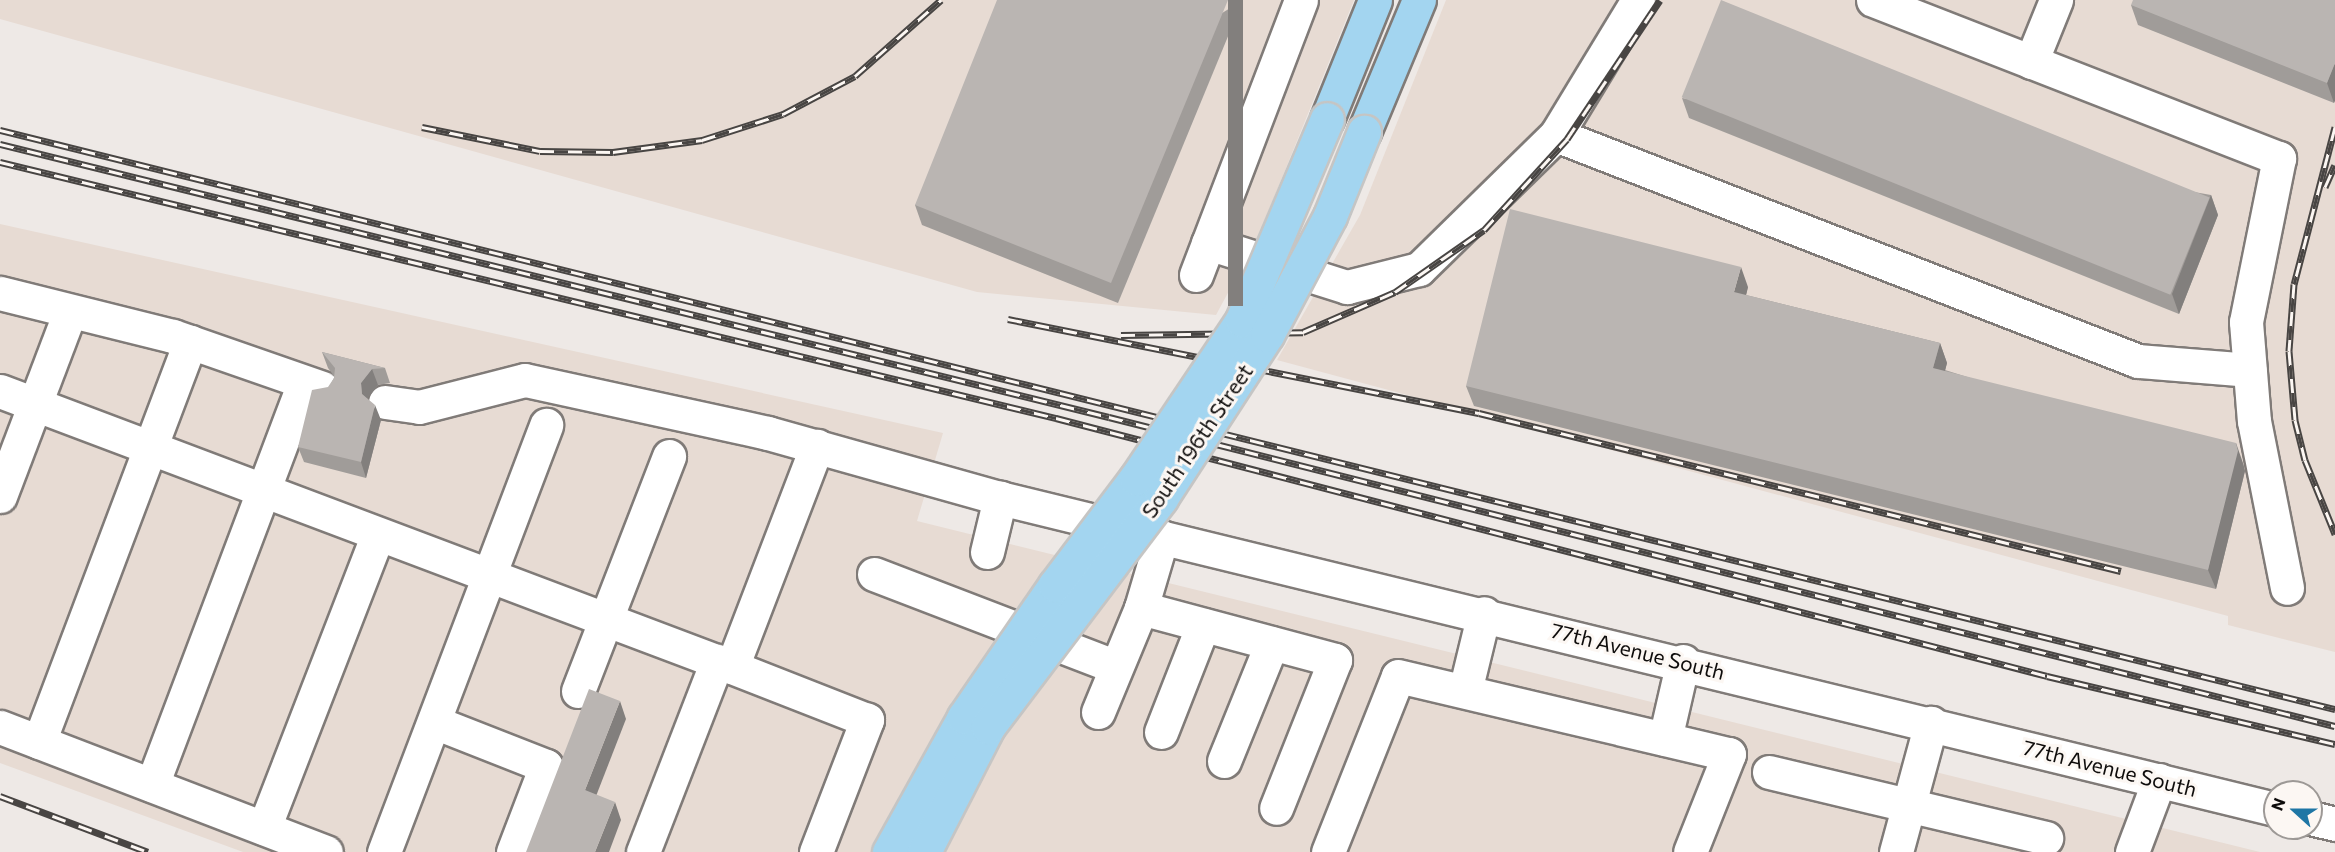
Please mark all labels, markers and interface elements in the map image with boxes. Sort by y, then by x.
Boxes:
street label: South 196th Street [1136,359,1258,523]
street label: 77th Avenue South [1549,617,1727,685]
street label: 77th Avenue South [2021,734,2199,802]
north arrow [2263,780,2323,840]
text: N [2267,795,2289,813]

